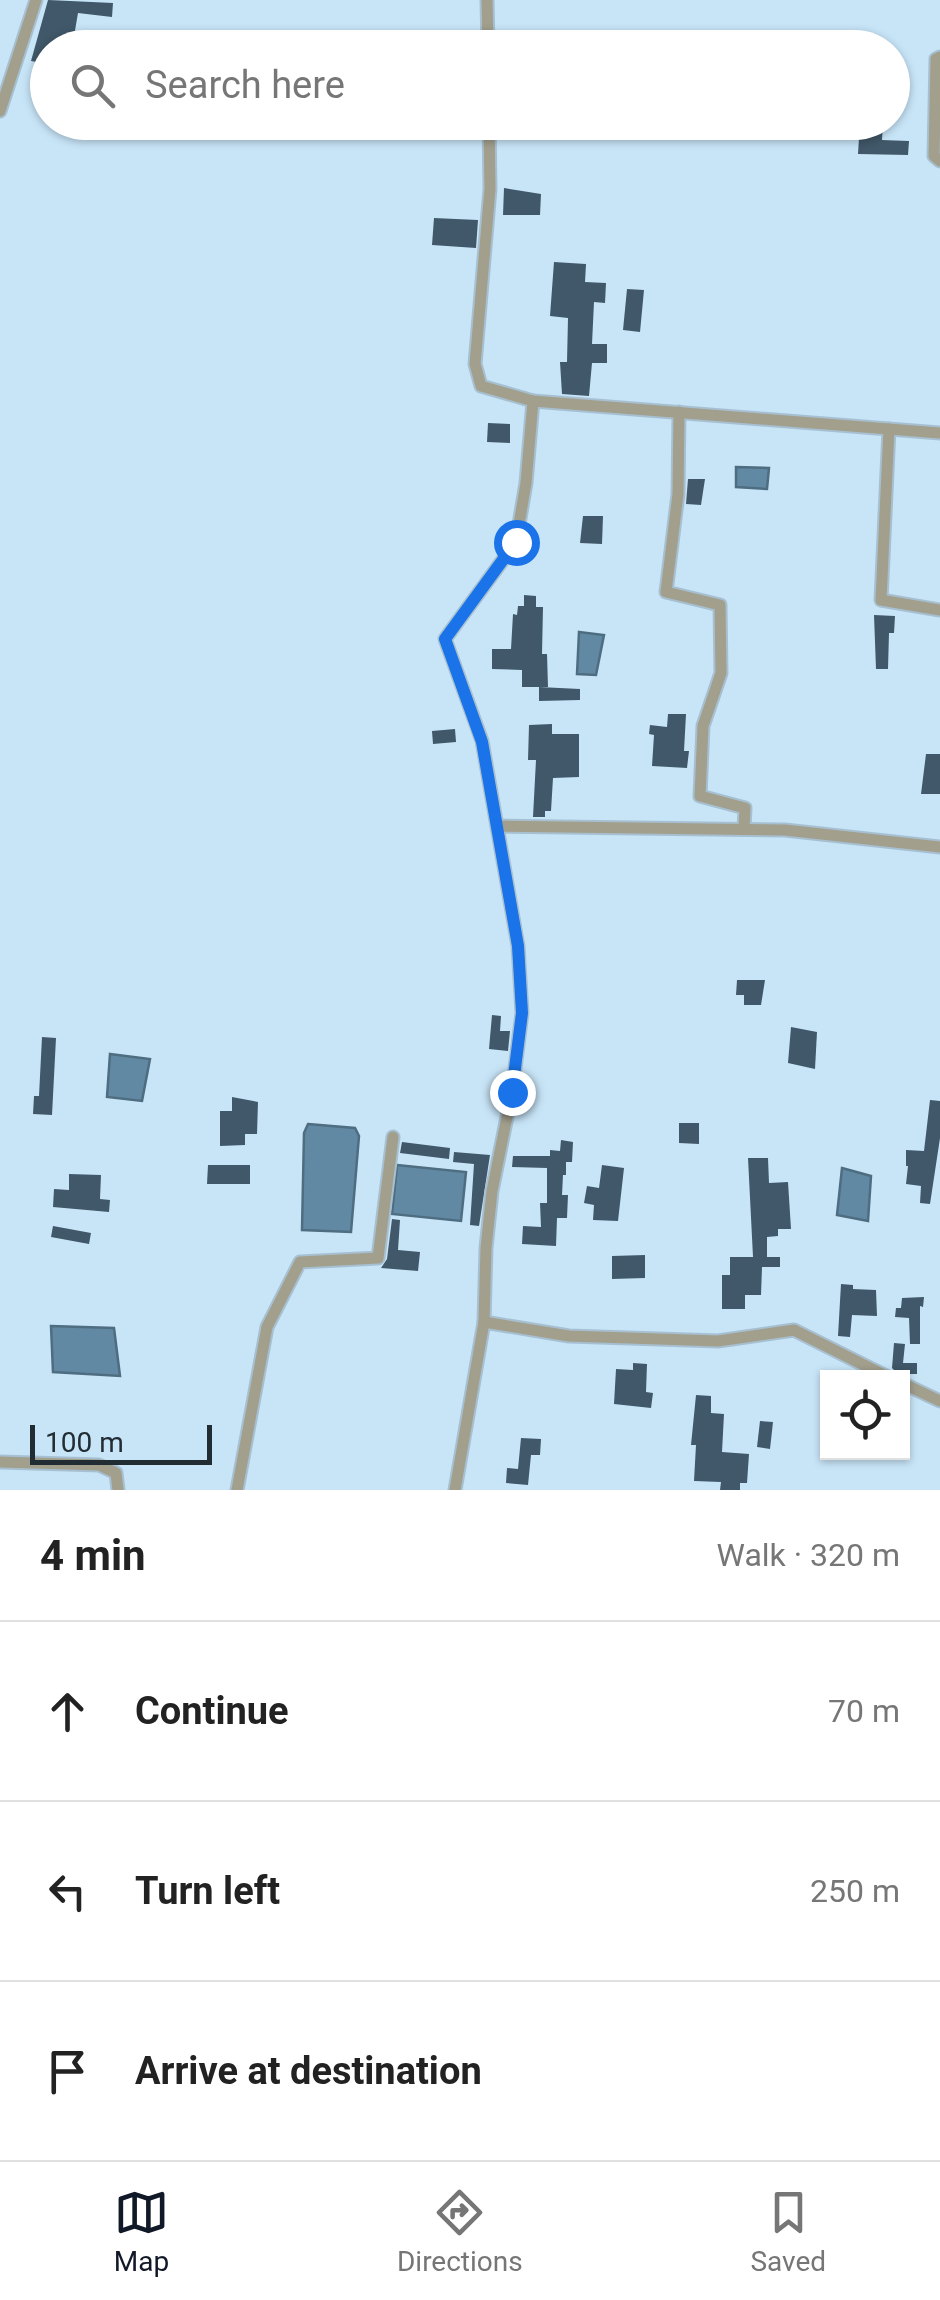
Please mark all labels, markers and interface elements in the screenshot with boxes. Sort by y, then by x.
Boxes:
search box [30,30,910,140]
icon: search [65,58,120,113]
text: Search here [145,63,345,107]
route start [494,520,540,566]
route end [490,1070,536,1116]
map controls [820,1370,910,1460]
button: locate [820,1370,910,1460]
scale bar [30,1420,212,1464]
text: 100 m [45,1426,124,1459]
text: 4 min [40,1531,146,1580]
text: Walk · 320 m [717,1536,900,1574]
icon: ahead [40,1684,95,1739]
text: Continue [135,1689,289,1733]
text: 70 m [828,1692,900,1730]
icon: left [40,1864,95,1919]
text: Turn left [135,1869,280,1913]
text: 250 m [810,1872,900,1910]
icon: arrive [40,2044,95,2099]
text: Arrive at destination [135,2049,482,2093]
tab: Map [114,2185,169,2278]
tab: Directions [397,2185,523,2278]
tab: Saved [750,2185,826,2278]

